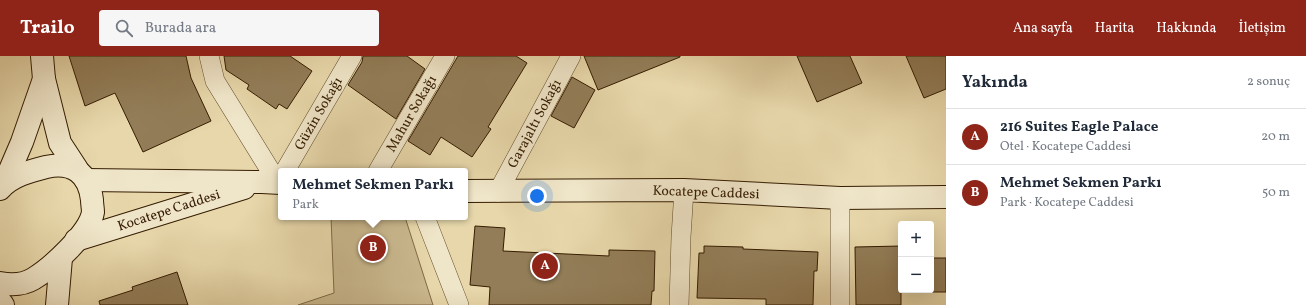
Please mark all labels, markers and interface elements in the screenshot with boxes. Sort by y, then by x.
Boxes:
search box [99,10,379,46]
text: Trailo [20,15,75,41]
icon: search [113,17,135,39]
text: Burada ara [145,18,216,39]
text: Ana sayfa [1013,19,1073,38]
text: Harita [1095,19,1134,38]
text: Hakkında [1156,19,1216,38]
text: İletişim [1238,19,1286,38]
text: Yakında [962,71,1028,94]
street label: Mahur Sokağı [382,72,442,156]
text: 2 sonuç [1247,73,1290,91]
street label: Güzin Sokağı [290,74,348,154]
street label: Garajaltı Sokağı [504,76,566,172]
text: 216 Suites Eagle Palace [1000,117,1158,138]
text: A [970,128,980,146]
text: 20 m [1261,128,1290,146]
text: Otel · Kocatepe Caddesi [1000,138,1131,156]
popup [278,168,468,220]
text: Mehmet Sekmen Parkı [1000,173,1161,194]
text: Mehmet Sekmen Parkı [292,175,454,196]
street label: Kocatepe Caddesi [652,182,760,204]
text: B [971,184,979,202]
text: 50 m [1262,184,1290,202]
street label: Kocatepe Caddesi [115,185,223,237]
your location [527,186,547,206]
text: Park · Kocatepe Caddesi [1000,194,1134,212]
text: Park [292,196,319,214]
map controls [898,221,934,293]
button: + [898,221,934,257]
pin: B [360,233,386,263]
pin: A [532,251,558,281]
button: − [898,257,934,293]

